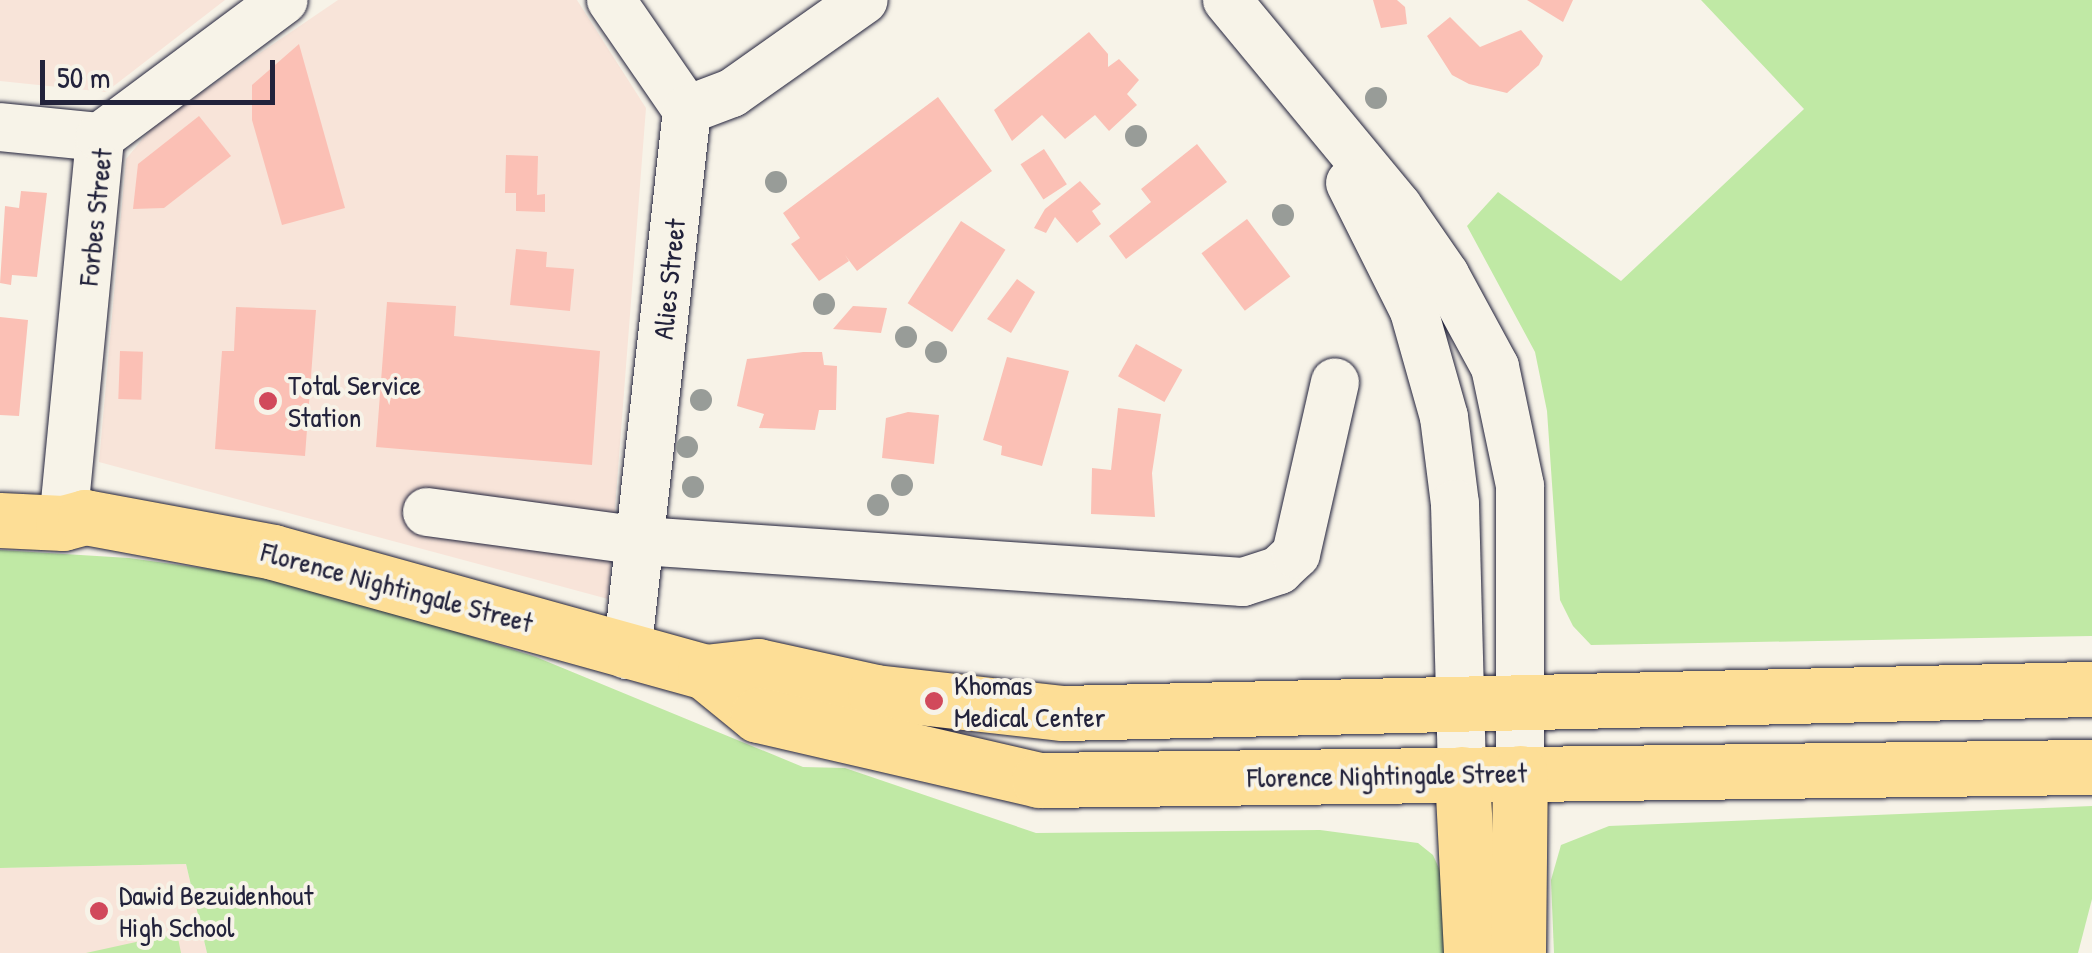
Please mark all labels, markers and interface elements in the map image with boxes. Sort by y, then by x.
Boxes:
scale bar [45,40,280,102]
text: 50 m [57,57,110,97]
street label: Forbes Street [71,147,119,287]
street label: Alies Street [646,217,692,341]
place label: Total Service Station [288,368,421,434]
marker: Total Service Station [257,390,279,412]
street label: Florence Nightingale Street [257,535,537,639]
place label: Khomas Medical Center [954,668,1105,734]
marker: Khomas Medical Center [923,690,945,712]
street label: Florence Nightingale Street [1247,756,1527,794]
place label: Dawid Bezuidenhout High School [119,878,313,944]
marker: Dawid Bezuidenhout High School [88,900,110,922]

